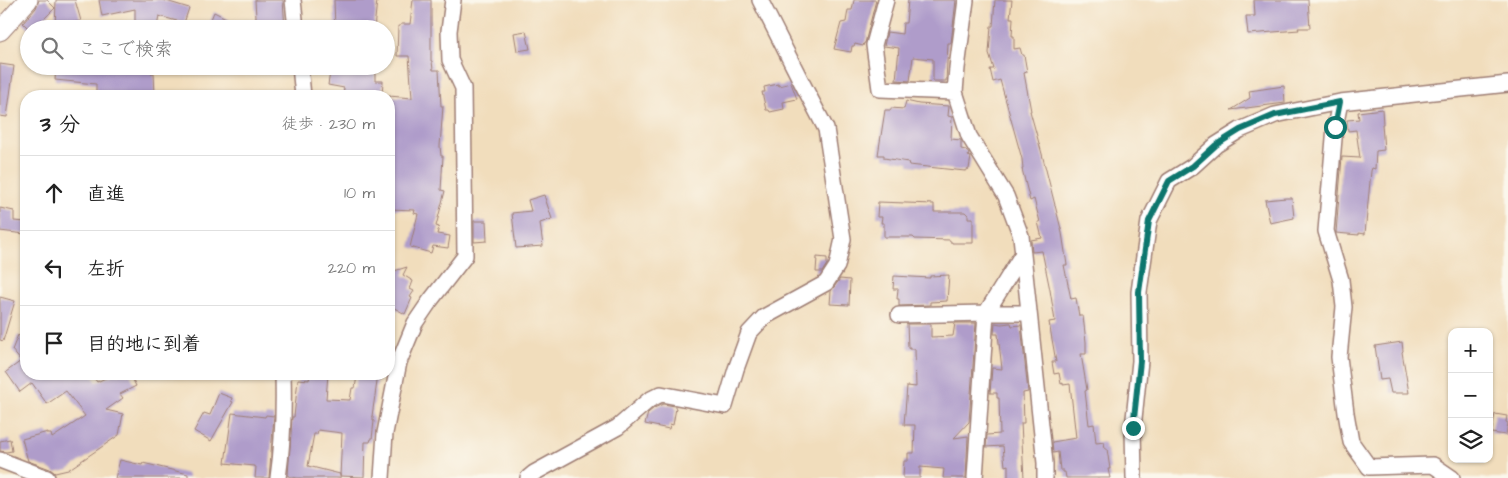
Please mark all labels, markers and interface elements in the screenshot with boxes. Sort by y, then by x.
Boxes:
search box [20,20,395,75]
icon: search [38,34,66,62]
text: ここで検索 [78,36,173,63]
text: 3 分 [40,110,80,139]
text: 徒歩 · 230 m [282,113,375,135]
route start [1324,116,1347,139]
icon: ahead [40,179,68,207]
text: 直進 [87,181,125,208]
text: 10 m [344,182,375,204]
icon: left [40,254,68,282]
text: 左折 [87,256,125,283]
text: 220 m [328,257,375,279]
map controls [1448,328,1493,463]
button: + [1448,328,1493,373]
icon: arrive [40,329,68,357]
text: 目的地に到着 [87,331,201,358]
button: − [1448,373,1493,418]
route end [1122,417,1145,440]
button: layers [1448,418,1493,463]

